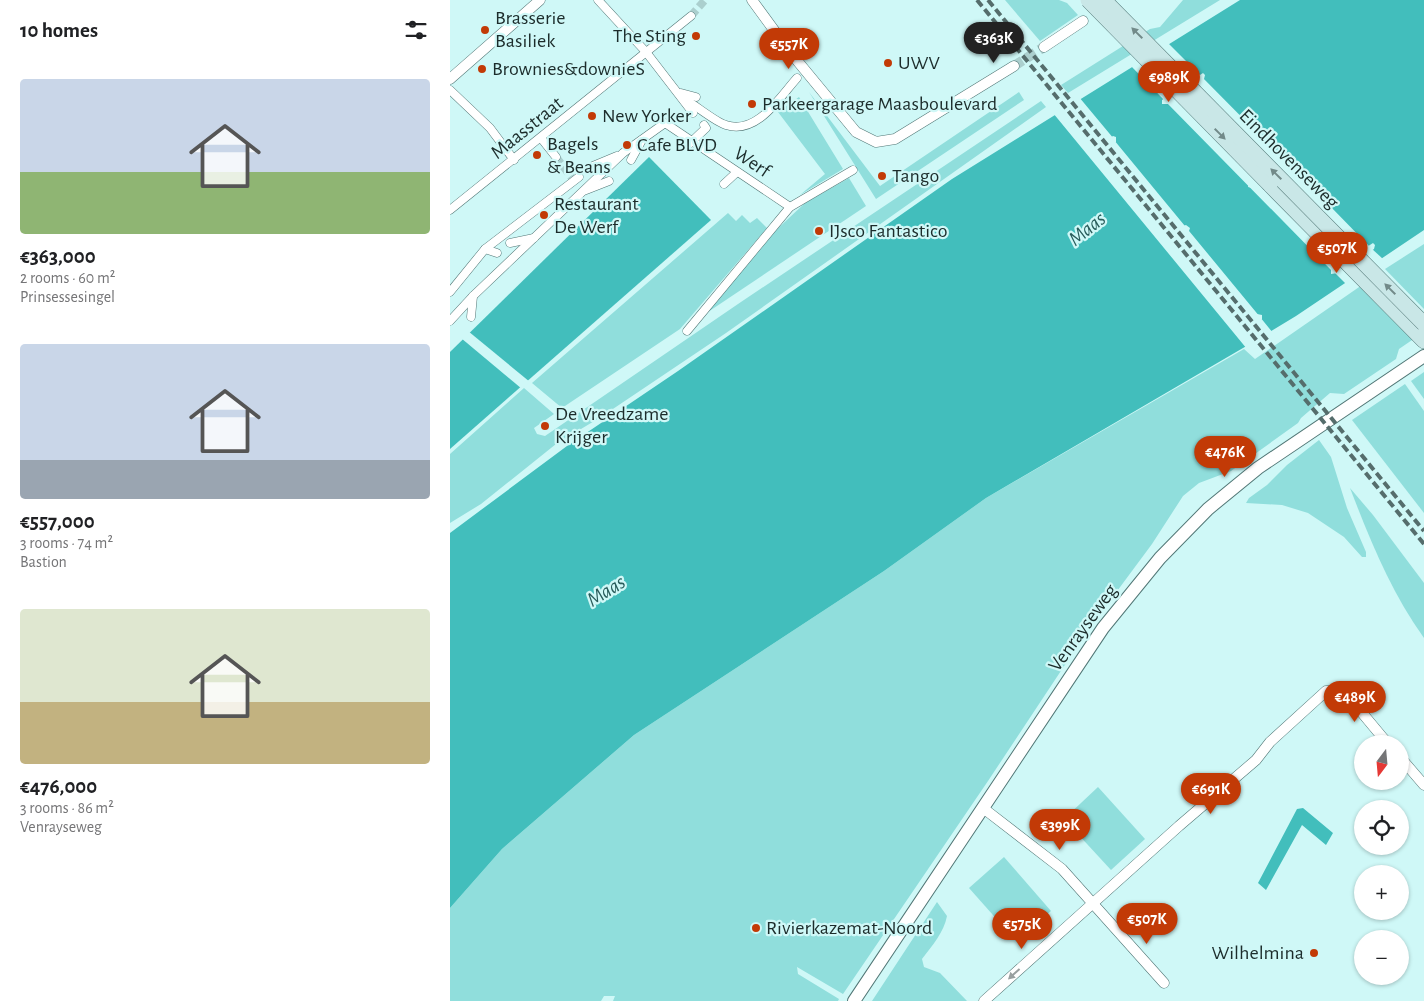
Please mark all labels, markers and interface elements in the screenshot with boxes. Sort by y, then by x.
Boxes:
place label: Brasserie Basiliek [495,8,566,51]
icon: filters [402,16,430,44]
text: 10 homes [20,20,98,41]
pin: €363K [959,22,1029,64]
marker: Brasserie Basiliek [479,24,491,36]
place label: The Sting [613,26,686,46]
one-way arrow [1131,27,1143,39]
pin: €557K [754,28,824,70]
marker: The Sting [690,30,702,42]
text: €363K [975,30,1013,46]
text: €557K [770,36,808,52]
place label: UWV [898,53,940,73]
marker: UWV [882,57,894,69]
place label: Brownies&downieS [492,59,645,79]
pin: €989K [1134,61,1204,103]
marker: Brownies&downieS [476,63,488,75]
text: €989K [1149,69,1189,85]
street label: Maasstraat [487,93,567,163]
place label: Parkeergarage Maasboulevard [762,94,997,114]
marker: Parkeergarage Maasboulevard [746,98,758,110]
street label: Eindhovenseweg [1235,105,1343,213]
place label: New Yorker [602,106,692,126]
marker: New Yorker [586,110,598,122]
icon: home [180,111,270,201]
one-way arrow [1214,128,1226,140]
place label: Bagels & Beans [547,134,611,177]
place label: Cafe BLVD [637,135,717,155]
marker: Cafe BLVD [621,139,633,151]
street label: Werf [730,143,774,182]
marker: Bagels & Beans [531,149,543,161]
place label: Tango [892,166,939,186]
one-way arrow [1270,168,1282,180]
marker: Tango [876,170,888,182]
place label: Restaurant De Werf [554,194,639,237]
water label: Maas [1065,208,1110,250]
marker: Restaurant De Werf [538,209,550,221]
place label: IJsco Fantastico [829,221,948,241]
marker: IJsco Fantastico [813,225,825,237]
pin: €507K [1302,232,1372,274]
text: €507K [1318,240,1356,256]
text: €363,000 [20,246,96,267]
text: 2 rooms · 60 m² [20,270,115,286]
one-way arrow [1384,284,1396,296]
text: Prinsessesingel [20,289,115,305]
icon: home [180,376,270,466]
place label: De Vreedzame Krijger [555,404,669,447]
marker: De Vreedzame Krijger [539,420,551,432]
pin: €476K [1190,436,1260,478]
text: €476K [1205,444,1245,460]
text: €557,000 [20,511,95,532]
text: 3 rooms · 74 m² [20,535,113,551]
text: Bastion [20,554,67,570]
water label: Maas [583,571,629,611]
street label: Venrayseweg [1045,581,1121,675]
icon: home [180,641,270,731]
pin: €489K [1320,680,1390,723]
text: €489K [1335,689,1375,705]
north arrow [1354,735,1409,790]
map controls [1354,735,1409,985]
pin: €691K [1176,772,1246,815]
text: €476,000 [20,776,97,797]
text: €691K [1192,781,1230,797]
text: 3 rooms · 86 m² [20,800,114,816]
button: locate [1354,800,1409,855]
pin: €399K [1025,808,1095,851]
text: €399K [1040,817,1080,833]
text: Venrayseweg [20,819,102,835]
button: + [1354,865,1409,920]
pin: €507K [1112,902,1182,945]
pin: €575K [987,908,1057,950]
text: €507K [1128,911,1166,927]
text: €575K [1003,916,1041,932]
place label: Rivierkazemat-Noord [766,918,932,938]
marker: Rivierkazemat-Noord [750,922,762,934]
button: − [1354,930,1409,985]
place label: Wilhelmina [1211,943,1304,963]
marker: Wilhelmina [1308,947,1320,959]
one-way arrow [1008,968,1020,980]

